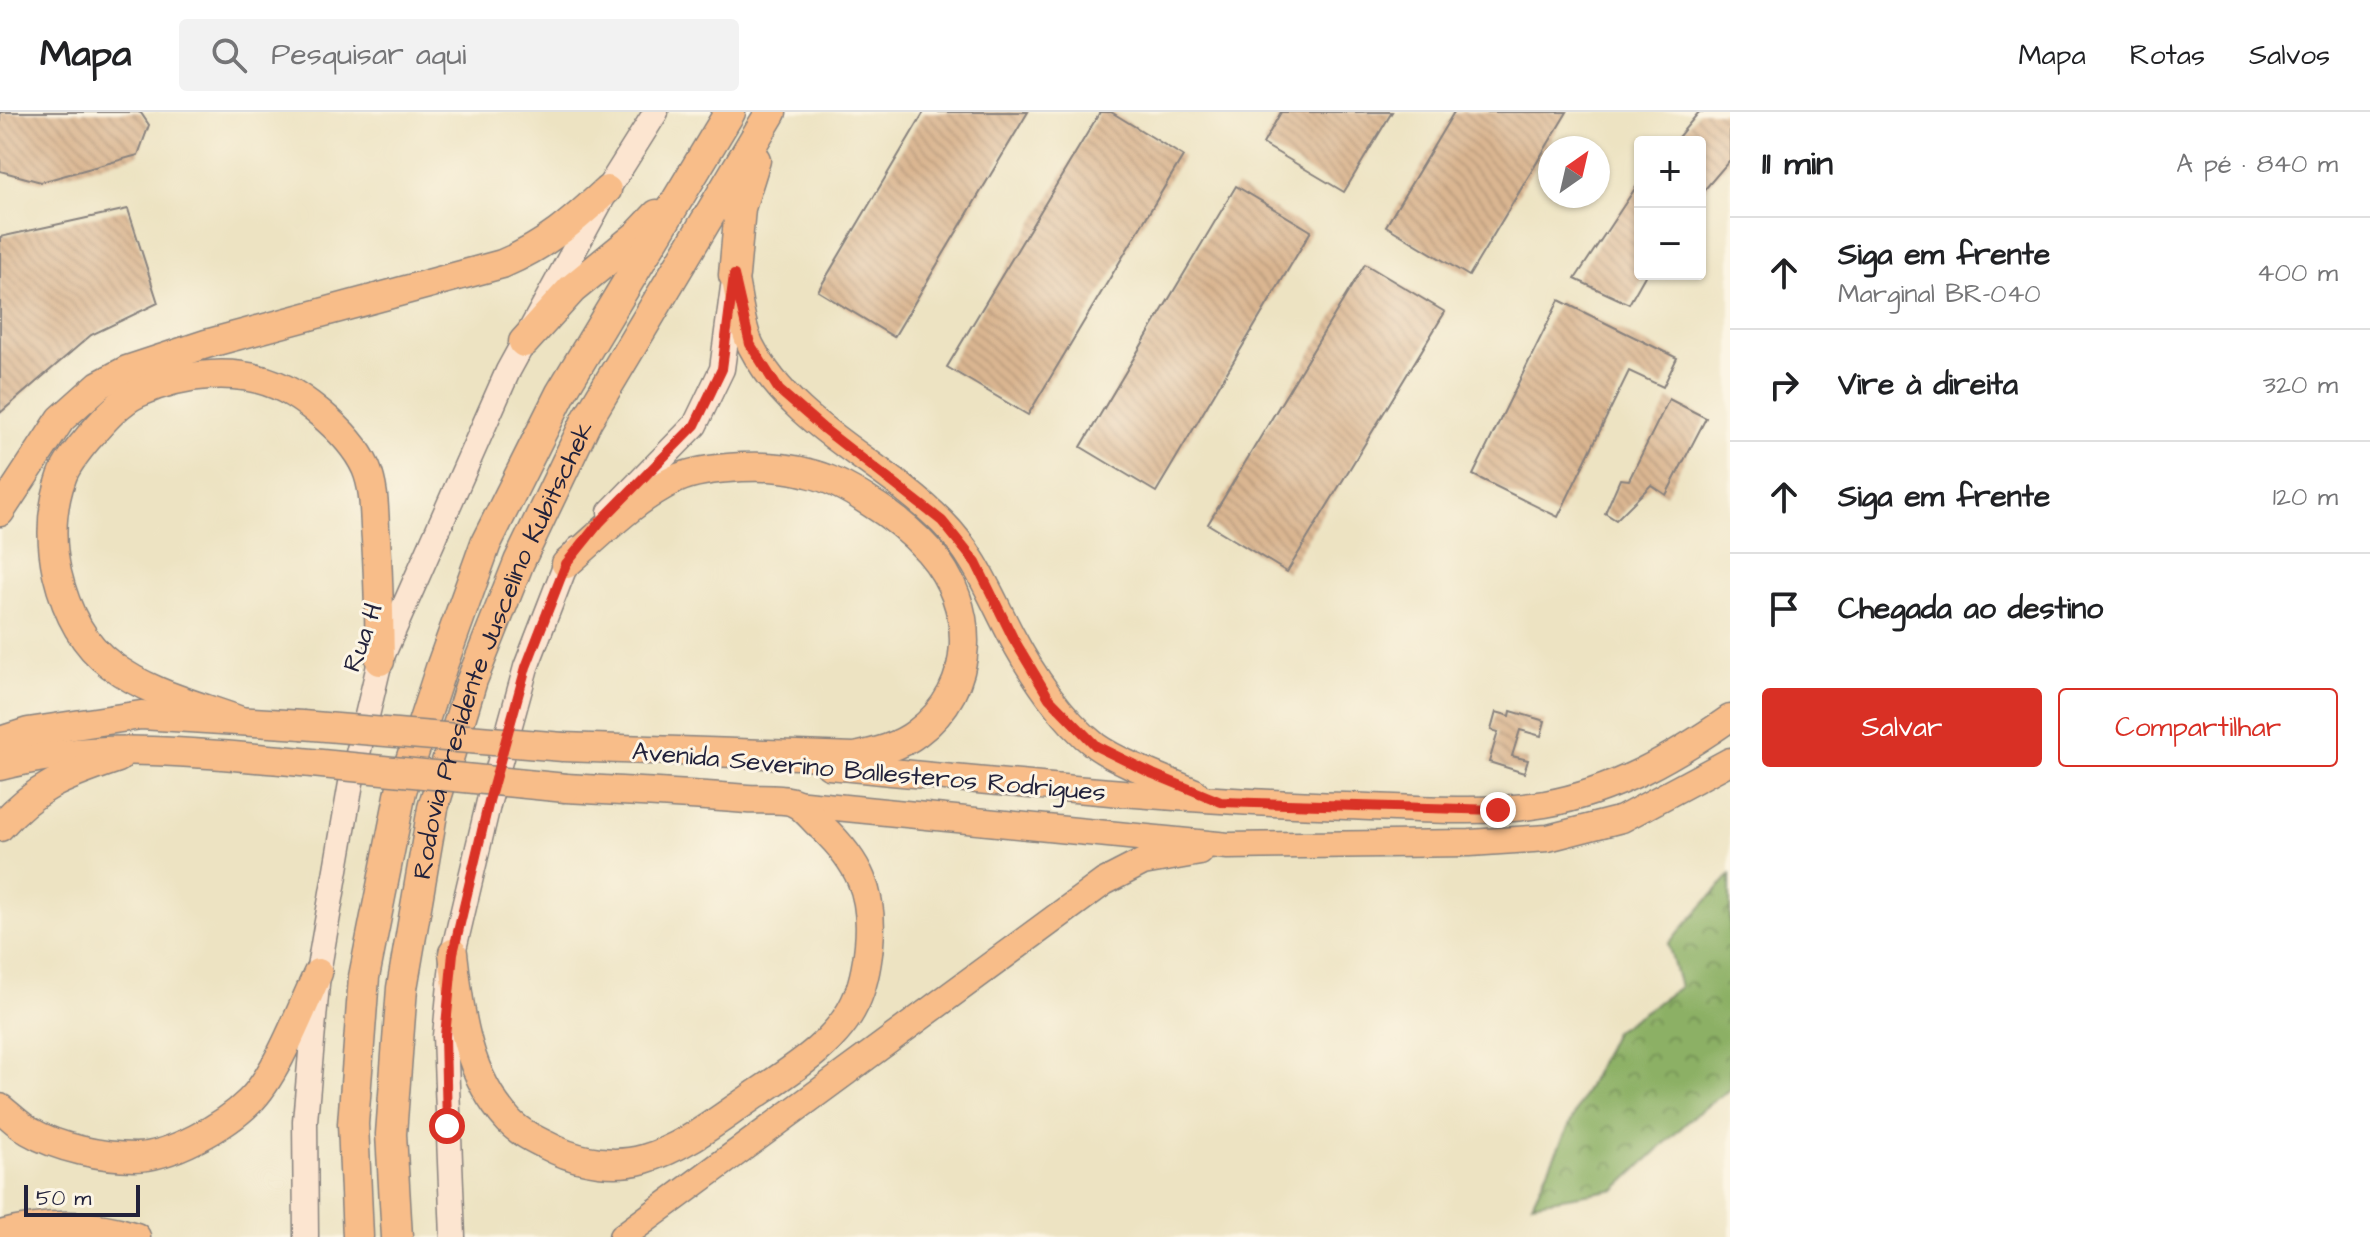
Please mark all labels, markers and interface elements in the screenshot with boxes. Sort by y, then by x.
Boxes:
search box [179,19,739,91]
text: Mapa [40,29,131,81]
icon: search [207,33,251,77]
text: Pesquisar aqui [271,34,466,76]
text: Mapa [2018,36,2086,75]
text: Rotas [2130,36,2205,75]
text: Salvos [2249,36,2330,75]
north arrow [1538,136,1610,208]
map controls [1634,136,1706,280]
button: + [1634,136,1706,208]
text: 11 min [1762,140,1833,188]
text: A pé · 840 m [2176,146,2338,182]
button: − [1634,208,1706,280]
text: Siga em frente [1838,234,2050,276]
icon: ahead [1762,251,1806,295]
text: 400 m [2257,255,2338,291]
text: Marginal BR-040 [1838,276,2041,312]
icon: right [1762,363,1806,407]
text: Vire à direita [1838,364,2018,406]
text: 320 m [2263,367,2338,403]
street label: Rodovia Presidente Juscelino Kubitschek [404,415,603,882]
icon: ahead [1762,475,1806,519]
text: Siga em frente [1838,476,2050,518]
text: 120 m [2273,479,2338,515]
icon: arrive [1762,587,1806,631]
text: Chegada ao destino [1838,588,2103,630]
street label: Rua H [334,598,392,677]
button: Salvar [1762,688,2042,767]
button: Compartilhar [2058,688,2338,767]
street label: Avenida Severino Ballesteros Rodrigues [630,733,1107,813]
route end [1480,792,1516,828]
route start [429,1108,465,1144]
scale bar [24,1181,140,1217]
text: 50 m [36,1183,91,1214]

